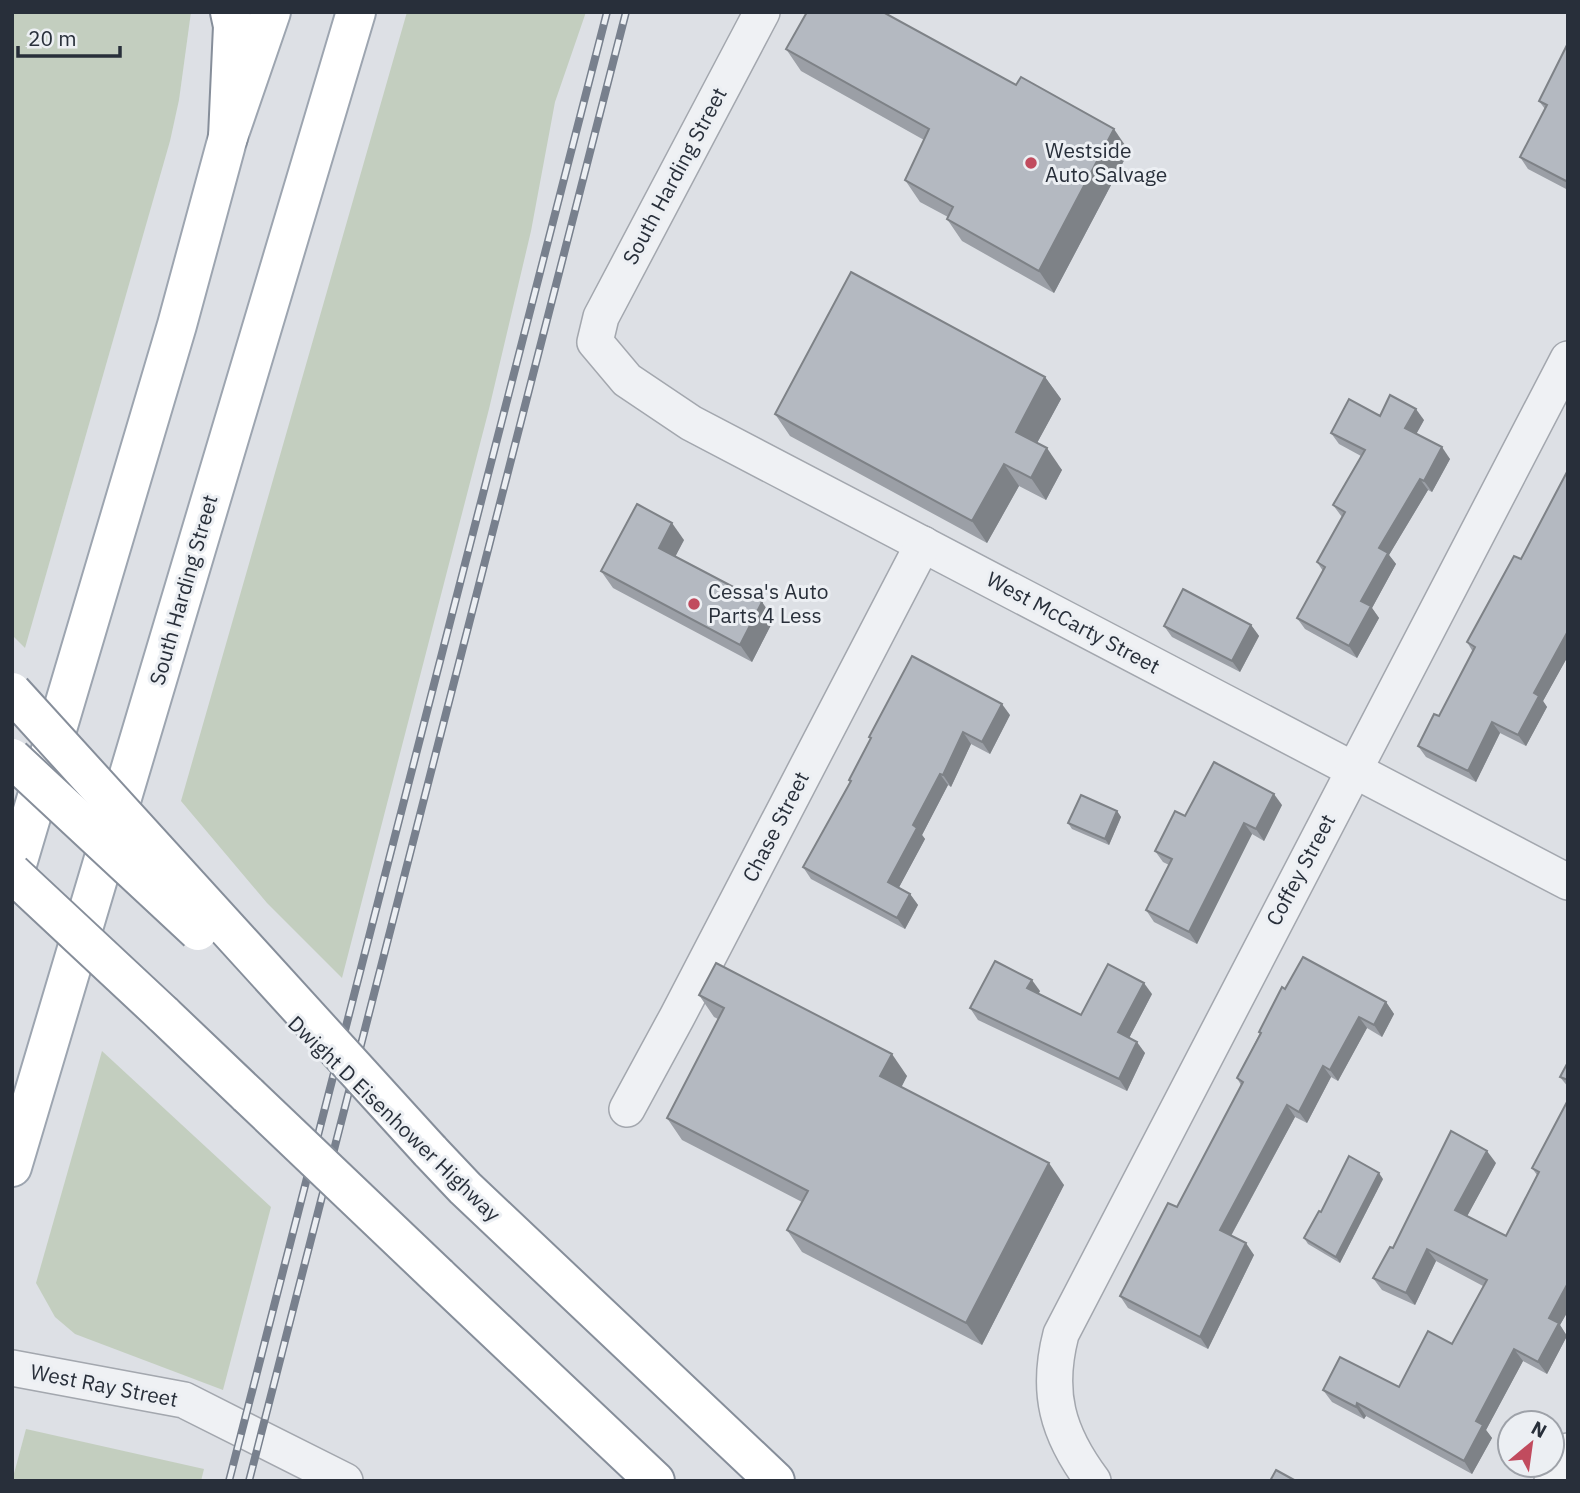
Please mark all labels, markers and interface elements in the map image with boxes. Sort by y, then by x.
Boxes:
scale bar [18,14,119,58]
text: 20 m [28,24,77,52]
street label: South Harding Street [616,82,733,269]
place label: Westside Auto Salvage [1045,136,1167,188]
marker: Westside Auto Salvage [1023,155,1039,171]
street label: South Harding Street [142,491,224,688]
street label: West McCarty Street [982,565,1165,680]
place label: Cessa's Auto Parts 4 Less [708,577,829,629]
marker: Cessa's Auto Parts 4 Less [686,596,702,612]
street label: Chase Street [735,767,815,887]
street label: Coffey Street [1259,809,1341,930]
street label: Dwight D Eisenhower Highway [282,1009,507,1228]
street label: West Ray Street [28,1357,180,1413]
north arrow [1496,1409,1566,1479]
text: N [1527,1415,1551,1443]

